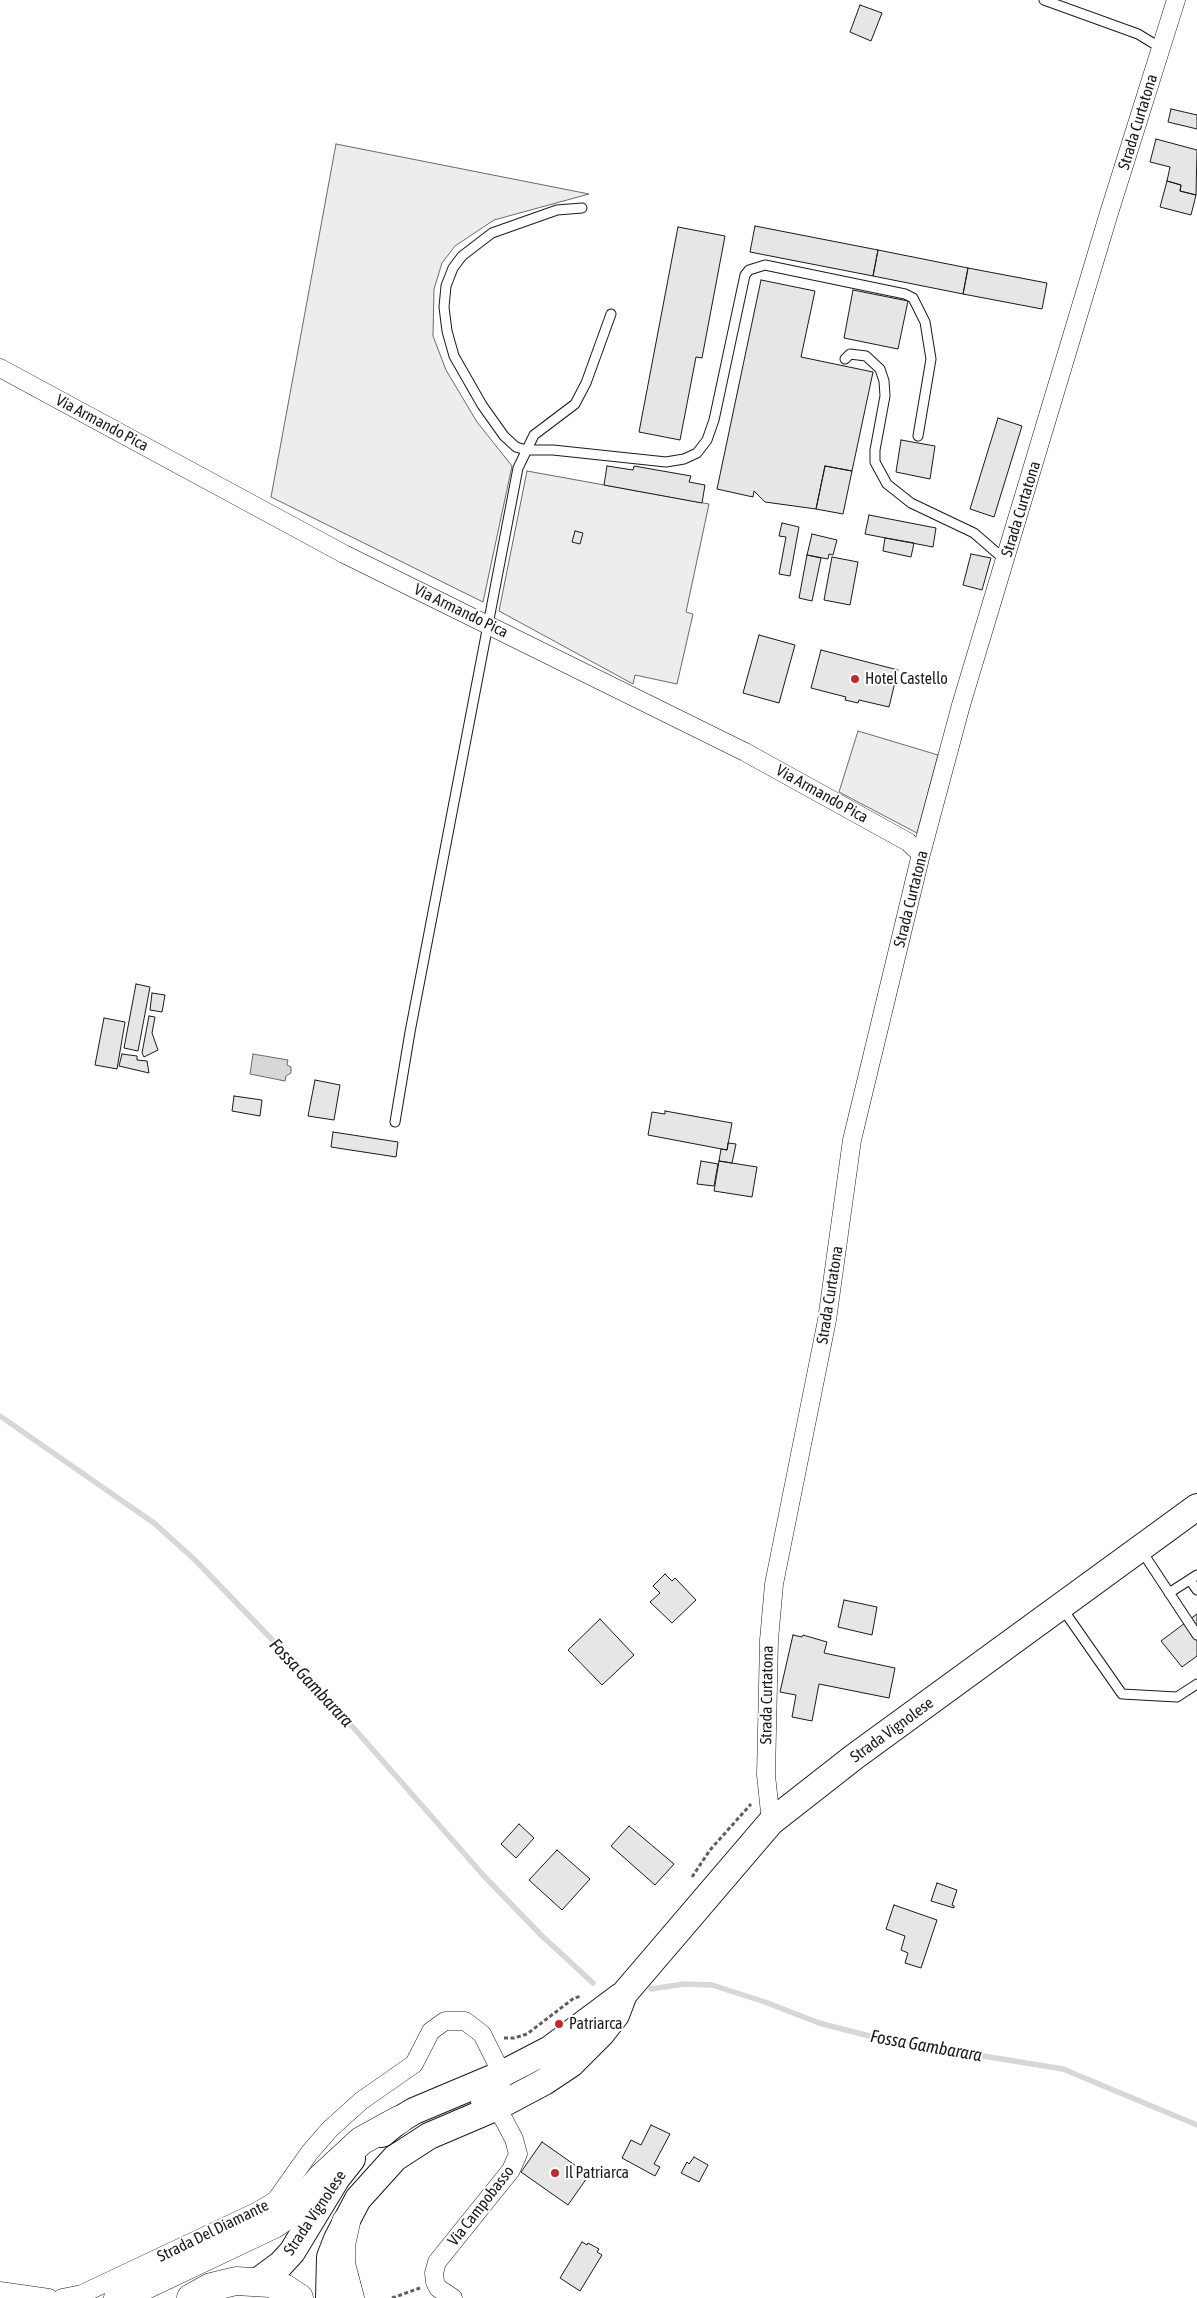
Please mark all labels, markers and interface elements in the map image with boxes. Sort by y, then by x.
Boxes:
street label: Strada Curtatona [1114,72,1162,172]
street label: Via Armando Pica [52,391,152,455]
street label: Strada Curtatona [997,459,1045,559]
street label: Via Armando Pica [411,580,511,642]
place label: Hotel Castello [865,669,948,689]
marker: Hotel Castello [849,673,861,685]
street label: Via Armando Pica [773,761,871,827]
street label: Strada Curtatona [890,849,932,949]
street label: Strada Curtatona [813,1245,847,1345]
water label: Fossa Gambarara [265,1634,357,1732]
street label: Strada Curtatona [757,1645,777,1745]
street label: Strada Vignolese [847,1693,937,1767]
place label: Patriarca [569,2014,622,2034]
marker: Patriarca [553,2018,565,2030]
water label: Fossa Gambarara [869,2026,983,2066]
street label: Via Campobasso [444,2162,518,2250]
place label: Il Patriarca [565,2163,629,2183]
street label: Strada Vignolese [280,2167,350,2259]
marker: Il Patriarca [549,2167,561,2179]
street label: Strada Del Diamante [154,2196,272,2266]

